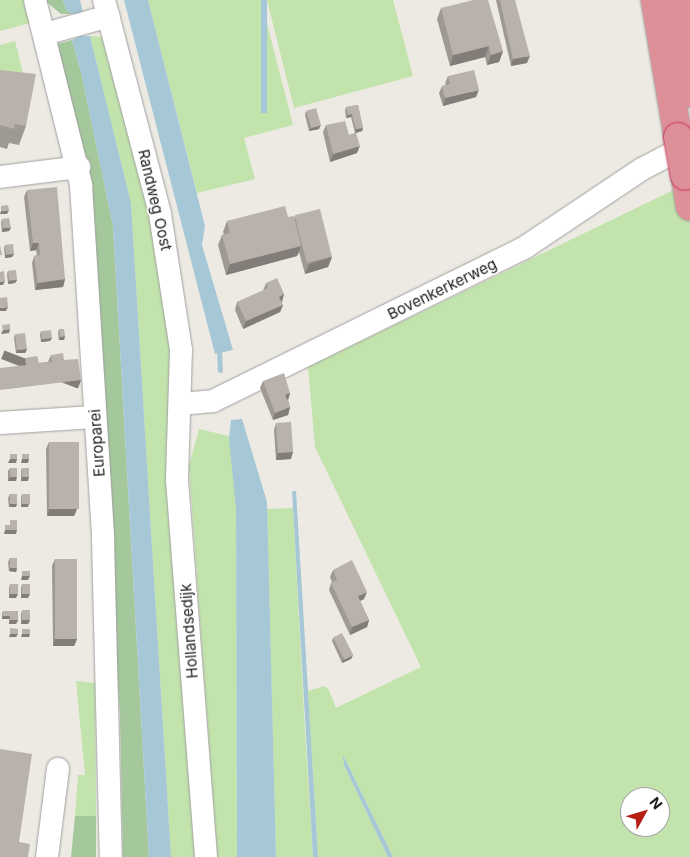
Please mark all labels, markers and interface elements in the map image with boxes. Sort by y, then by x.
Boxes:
street label: Randweg Oost [135,148,175,252]
street label: Bovenkerkerweg [385,255,499,323]
street label: Europarei [86,409,108,477]
street label: Hollandsedijk [177,583,201,679]
north arrow [620,787,670,837]
text: N [646,793,666,812]

